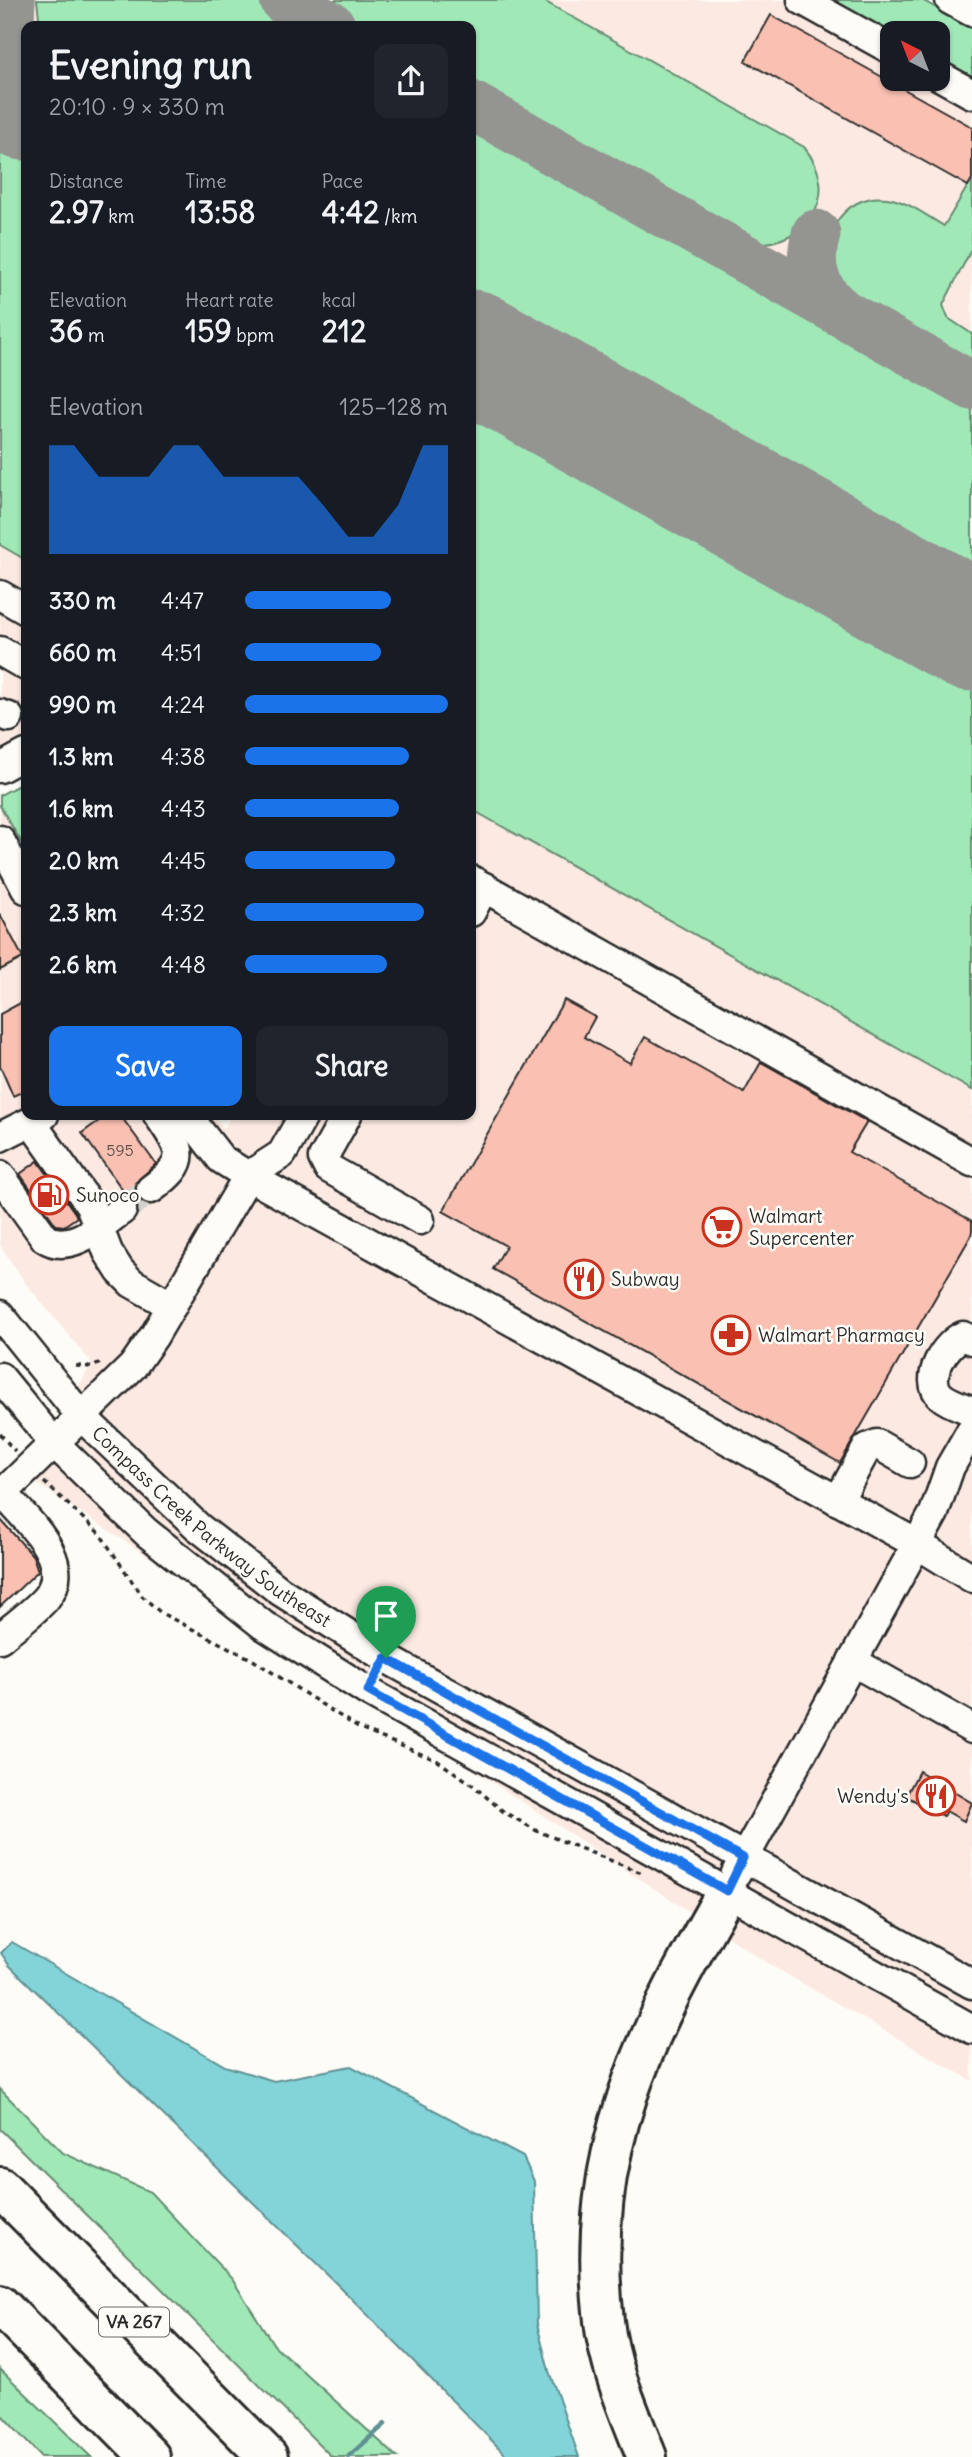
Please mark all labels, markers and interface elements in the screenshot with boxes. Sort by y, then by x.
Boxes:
north arrow [880,21,950,91]
map controls [880,21,950,91]
text: Evening run [49,42,252,89]
button: share [374,44,448,118]
text: 20:10 · 9 × 330 m [49,92,225,121]
text: Distance [49,169,123,193]
text: Time [185,169,226,193]
text: Pace [322,169,363,193]
text: 2.97 [49,193,104,231]
text: 13:58 [185,193,256,231]
text: 4:42 [322,193,380,231]
text: km [104,204,135,228]
text: /km [380,204,417,228]
text: Elevation [49,288,127,312]
text: Heart rate [185,288,273,312]
text: kcal [322,288,356,312]
text: 36 [49,312,83,350]
text: 159 [185,312,232,350]
text: 212 [322,312,366,350]
text: m [83,323,105,347]
text: bpm [232,323,274,347]
text: Elevation [49,392,143,421]
text: 125–128 m [339,392,448,421]
text: 330 m [49,586,116,615]
text: 4:47 [161,586,204,615]
text: 660 m [49,638,116,667]
text: 4:51 [161,638,202,667]
text: 990 m [49,690,116,719]
text: 4:24 [161,690,205,719]
text: 1.3 km [49,742,113,771]
text: 4:38 [161,742,206,771]
text: 1.6 km [49,794,114,823]
text: 4:43 [161,794,206,823]
text: 2.0 km [49,846,119,875]
text: 4:45 [161,846,206,875]
text: 2.3 km [49,898,117,927]
text: 4:32 [161,898,205,927]
text: 2.6 km [49,950,117,979]
text: 4:48 [161,950,206,979]
button: Save [49,1026,242,1106]
button: Share [256,1026,448,1106]
house number: 595 [106,1140,134,1160]
fuel station icon: Sunoco [28,1174,70,1216]
place label: Sunoco [76,1183,140,1207]
place label: Walmart Supercenter [749,1204,854,1250]
supermarket icon: Walmart Supercenter [701,1206,743,1248]
restaurant icon: Subway [563,1258,605,1300]
place label: Subway [611,1267,680,1291]
pharmacy icon: Walmart Pharmacy [710,1314,752,1356]
place label: Walmart Pharmacy [758,1323,925,1347]
street label: Compass Creek Parkway Southeast [87,1421,336,1632]
pin [356,1586,416,1658]
icon: arrive [367,1597,405,1635]
restaurant icon: Wendy's [915,1775,957,1817]
place label: Wendy's [837,1784,909,1808]
road number: VA 267 [99,2308,169,2336]

